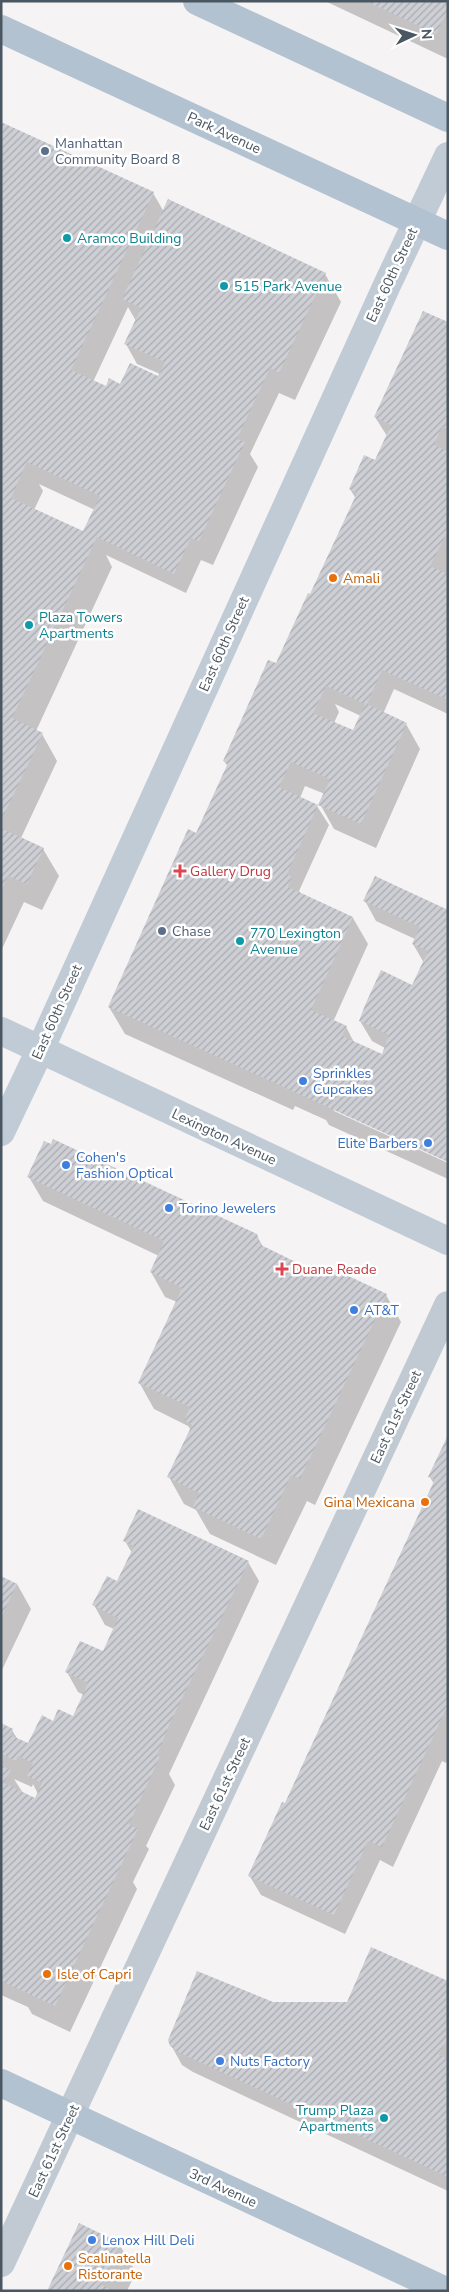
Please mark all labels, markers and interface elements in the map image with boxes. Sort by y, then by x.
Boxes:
north arrow [389,10,439,60]
text: N [417,28,436,40]
street label: Park Avenue [184,108,264,158]
place label: Manhattan Community Board 8 [55,134,180,169]
marker: Manhattan Community Board 8 [39,145,51,157]
street label: East 60th Street [362,225,422,325]
place label: Aramco Building [77,229,181,248]
marker: Aramco Building [61,232,73,244]
place label: 515 Park Avenue [234,277,342,296]
marker: 515 Park Avenue [218,280,230,292]
place label: Amali [343,569,380,588]
marker: Amali [327,572,339,584]
street label: East 60th Street [195,593,253,694]
place label: Plaza Towers Apartments [39,608,123,643]
marker: Plaza Towers Apartments [23,619,35,631]
place label: Gallery Drug [190,862,271,881]
marker: Gallery Drug [174,865,186,877]
place label: Chase [172,922,211,941]
place label: 770 Lexington Avenue [250,924,341,959]
marker: Chase [156,925,168,937]
marker: 770 Lexington Avenue [234,935,246,947]
street label: East 60th Street [28,961,86,1062]
place label: Sprinkles Cupcakes [313,1064,373,1099]
marker: Sprinkles Cupcakes [297,1075,309,1087]
street label: Lexington Avenue [169,1104,279,1170]
place label: Elite Barbers [337,1134,418,1153]
marker: Elite Barbers [422,1137,434,1149]
place label: Cohen's Fashion Optical [76,1148,174,1183]
marker: Cohen's Fashion Optical [60,1159,72,1171]
place label: Torino Jewelers [179,1199,276,1218]
marker: Torino Jewelers [163,1202,175,1214]
place label: Duane Reade [292,1260,376,1279]
marker: Duane Reade [276,1263,288,1275]
place label: AT&T [364,1301,399,1320]
marker: AT&T [348,1304,360,1316]
street label: East 61st Street [366,1367,426,1467]
place label: Gina Mexicana [323,1493,415,1512]
marker: Gina Mexicana [419,1496,431,1508]
street label: East 61st Street [195,1734,255,1834]
place label: Isle of Capri [57,1965,131,1984]
marker: Isle of Capri [41,1968,53,1980]
place label: Nuts Factory [230,2052,311,2071]
marker: Nuts Factory [214,2055,226,2067]
street label: East 61st Street [24,2101,84,2201]
place label: Trump Plaza Apartments [296,2101,374,2136]
marker: Trump Plaza Apartments [378,2112,390,2124]
street label: 3rd Avenue [186,2164,260,2212]
place label: Lenox Hill Deli [102,2231,195,2250]
marker: Lenox Hill Deli [86,2234,98,2246]
place label: Scalinatella Ristorante [78,2249,151,2284]
marker: Scalinatella Ristorante [62,2260,74,2272]

